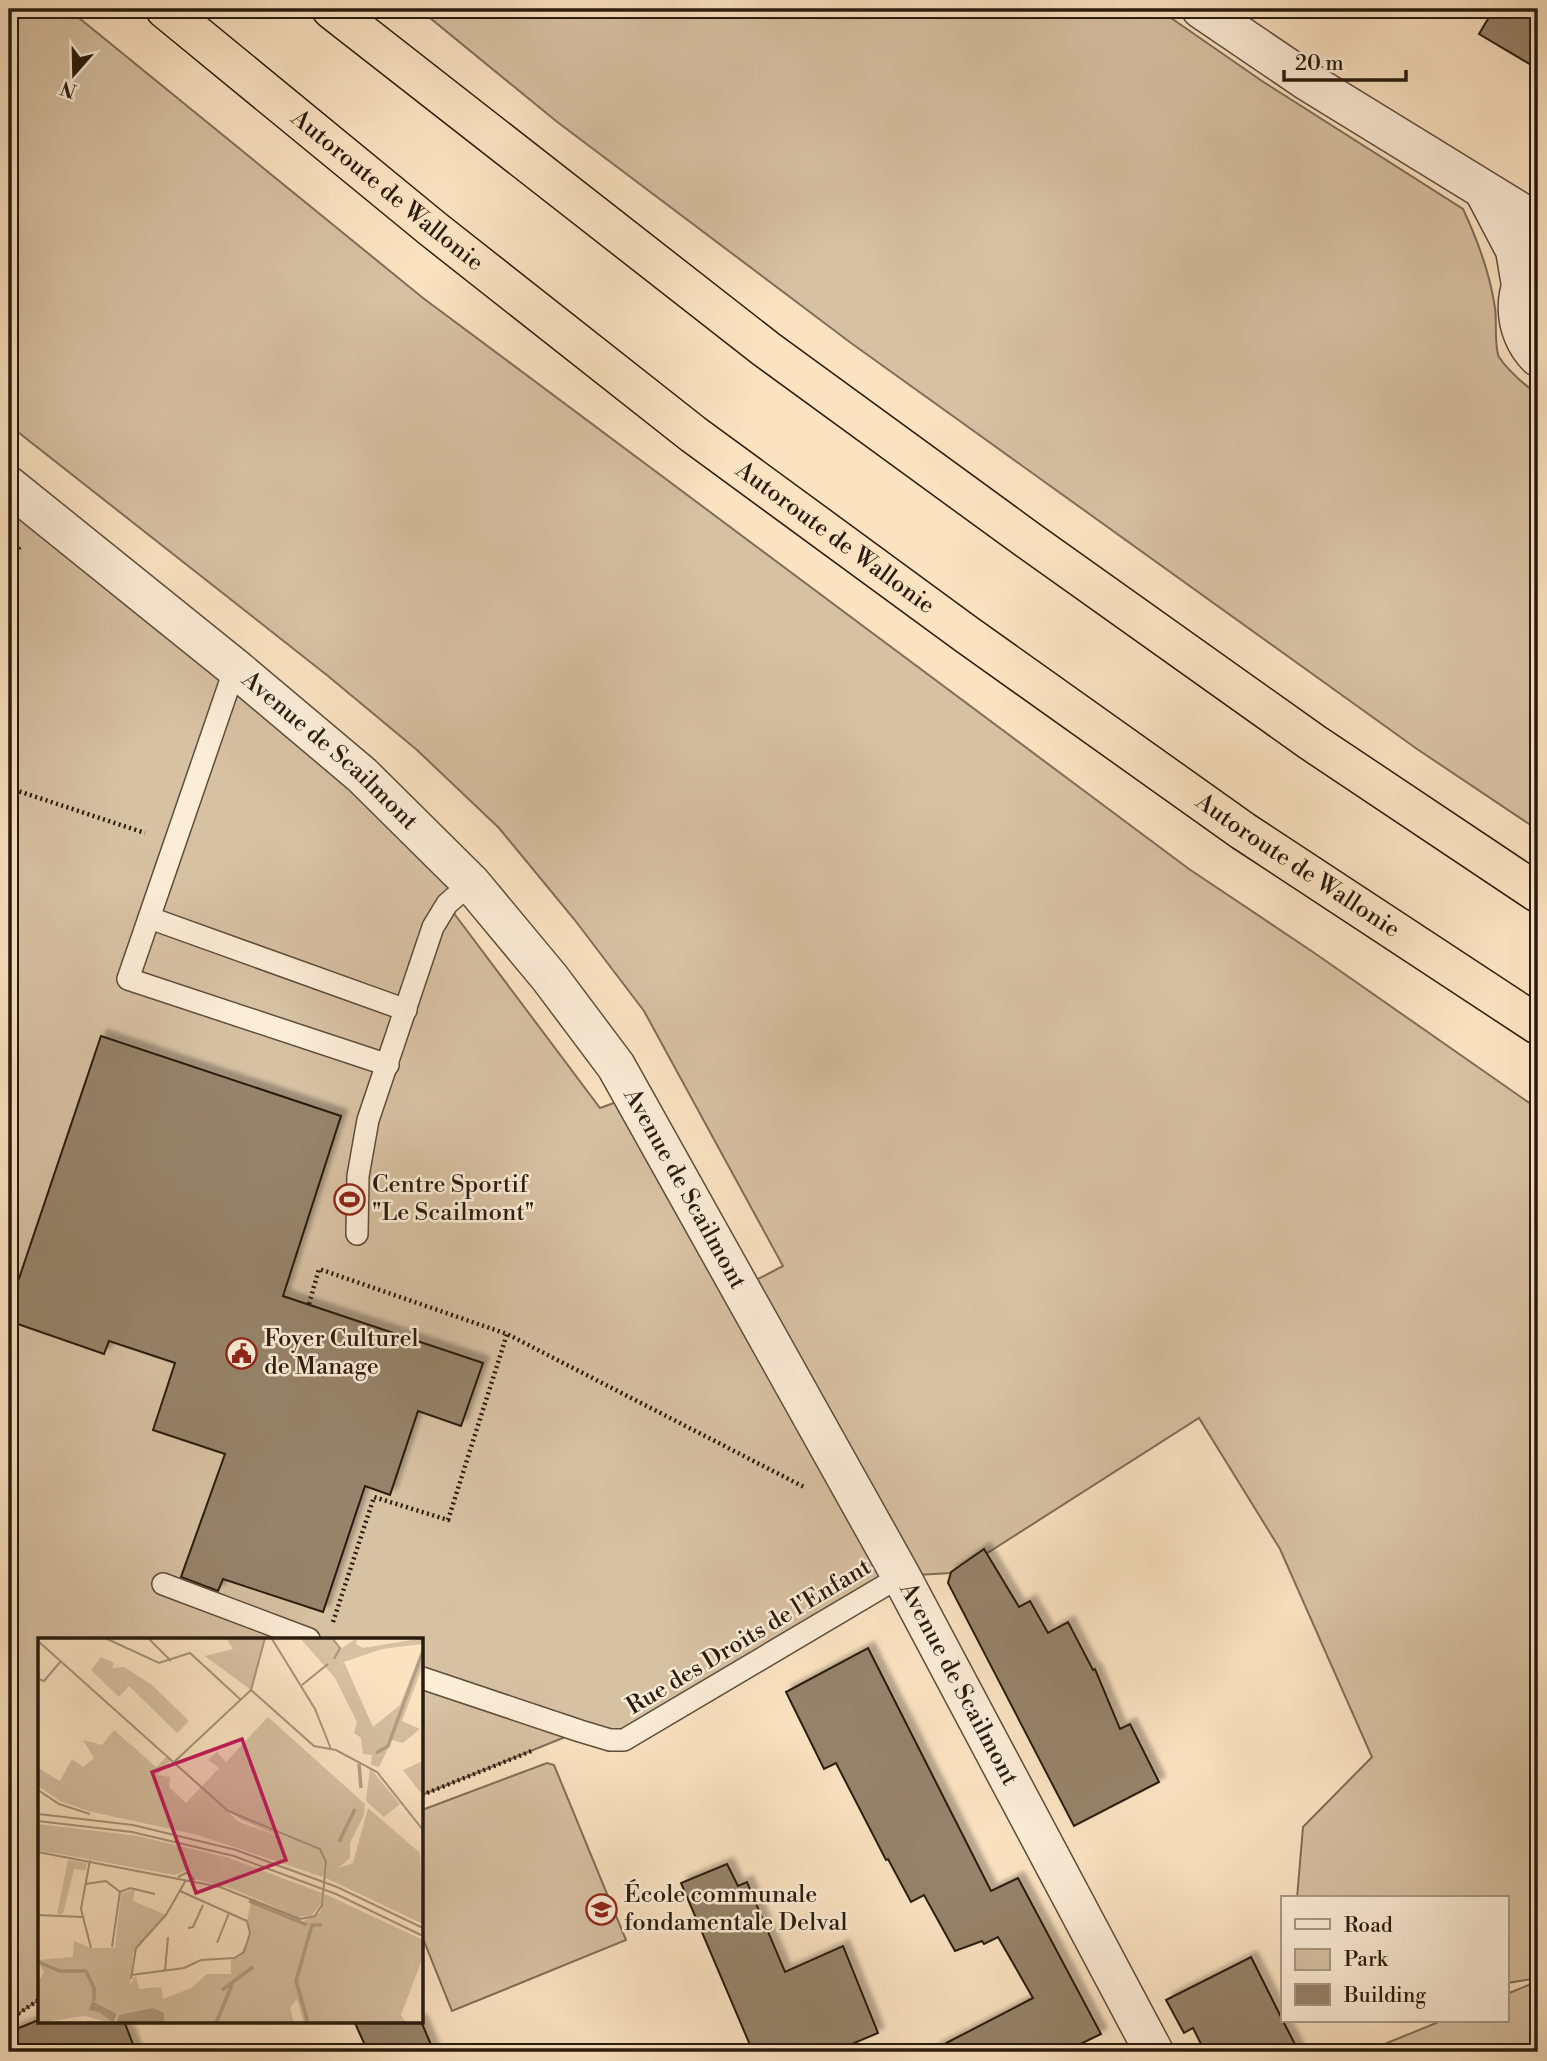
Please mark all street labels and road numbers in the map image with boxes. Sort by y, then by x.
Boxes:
street label: Autoroute de Wallonie [284,103,489,278]
street label: Autoroute de Wallonie [729,455,941,621]
street label: Avenue de Scailmont [235,664,424,837]
street label: Autoroute de Wallonie [1189,786,1405,945]
street label: Avenue de Scailmont [616,1082,753,1295]
street label: Rue des Droits de l'Enfant [621,1552,877,1722]
street label: Avenue de Scailmont [892,1577,1025,1791]

